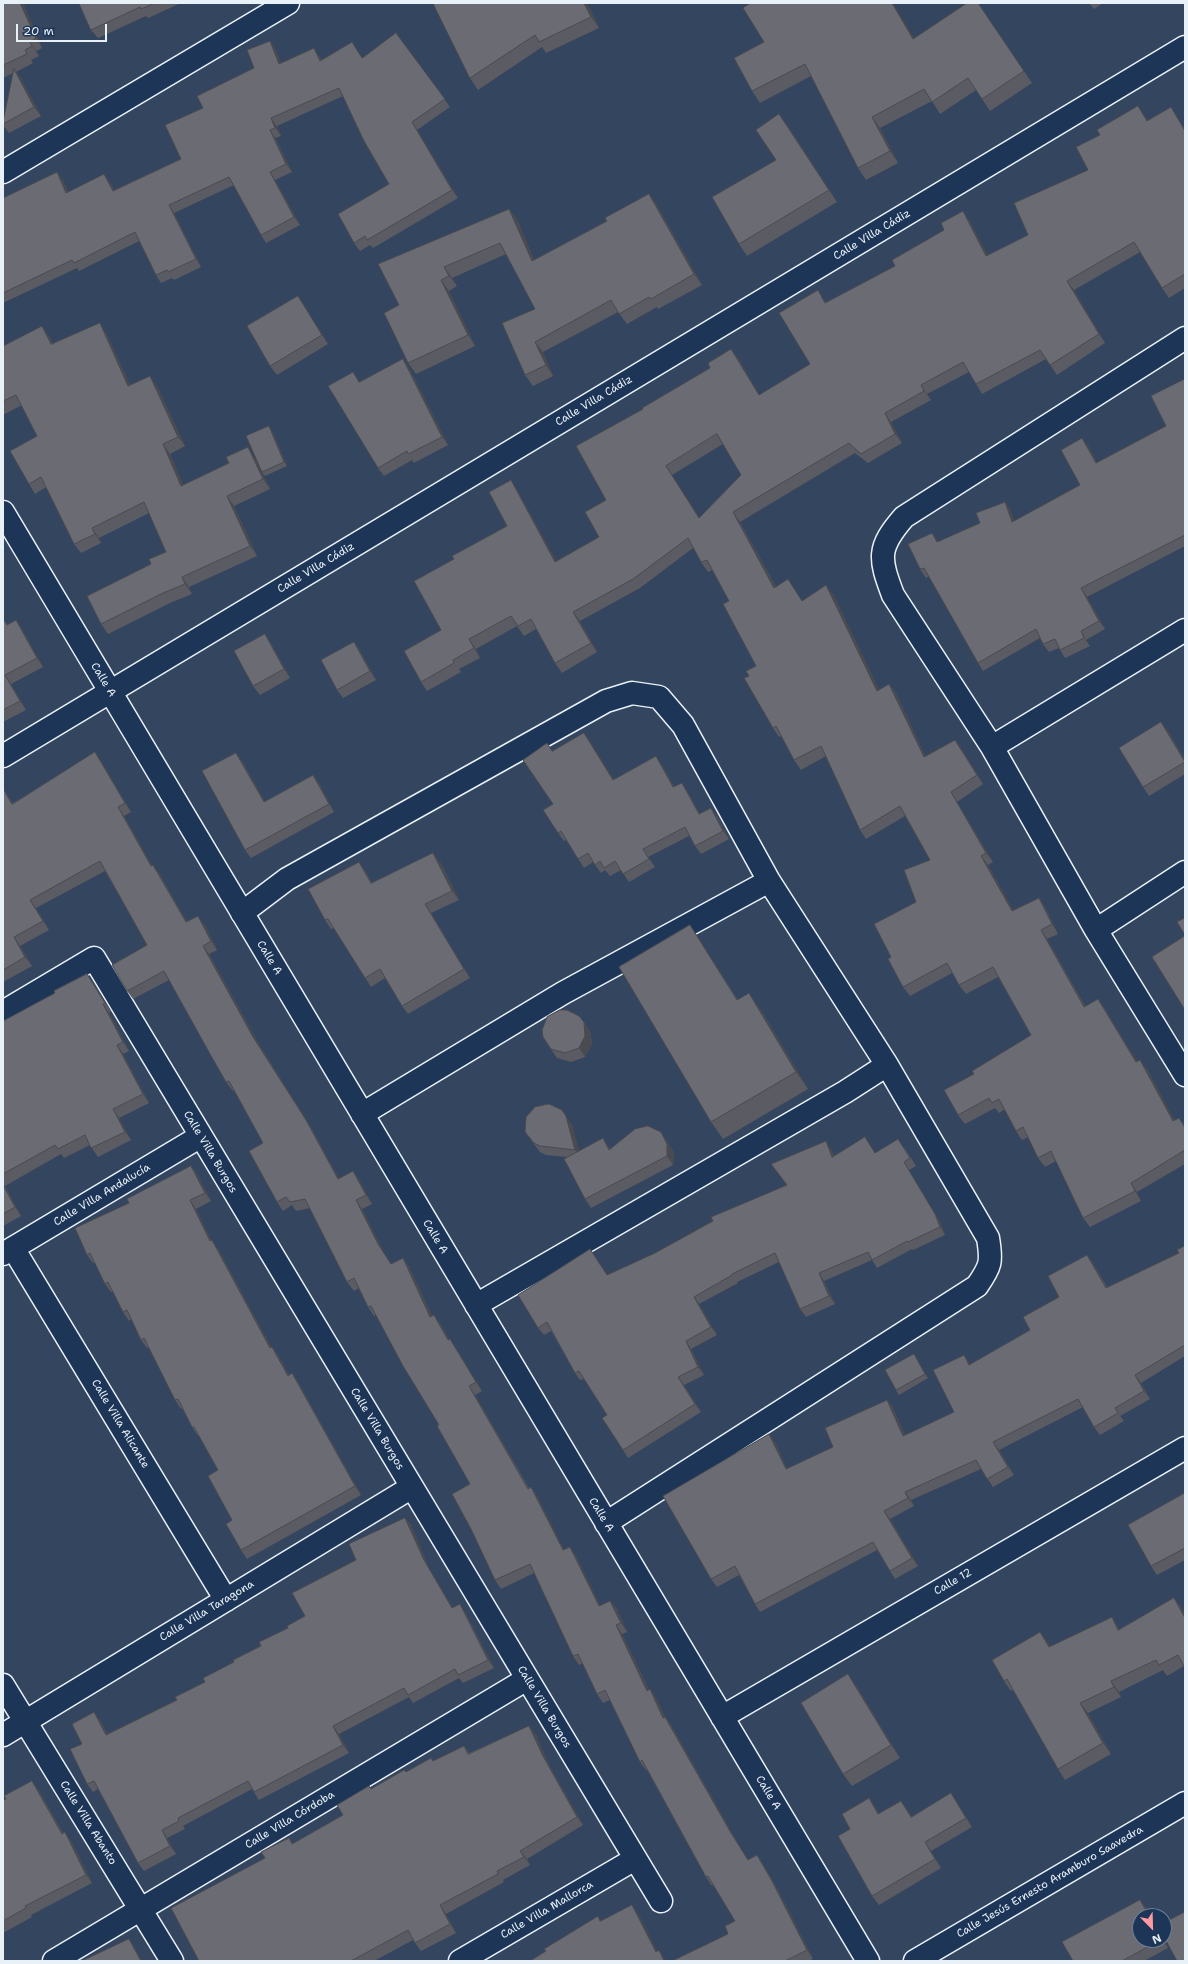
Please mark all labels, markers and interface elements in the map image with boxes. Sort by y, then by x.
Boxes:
scale bar [18,16,109,42]
text: 20 m [23,23,54,39]
street label: Calle Villa Cádiz [831,207,913,263]
street label: Calle Villa Cádiz [553,373,635,429]
street label: Calle Villa Cádiz [275,540,357,596]
street label: Calle A [88,660,118,700]
street label: Calle A [254,938,284,978]
street label: Calle Villa Burgos [180,1108,240,1196]
street label: Calle Villa Andalucía [51,1161,153,1229]
street label: Calle A [420,1217,450,1257]
street label: Calle Villa Alicante [88,1377,152,1471]
street label: Calle Villa Burgos [347,1385,407,1473]
street label: Calle A [586,1495,616,1535]
street label: Calle 12 [932,1566,974,1598]
street label: Calle Villa Taragona [157,1578,257,1644]
street label: Calle Villa Burgos [514,1663,574,1751]
street label: Calle A [753,1773,783,1813]
street label: Calle Villa Abanto [57,1779,119,1867]
street label: Calle Villa Córdoba [243,1788,337,1852]
street label: Calle Jesús Ernesto Aramburo Saavedra [955,1823,1145,1941]
street label: Calle Villa Mallorca [498,1878,596,1942]
north arrow [1132,1908,1172,1948]
text: N [1150,1930,1163,1947]

